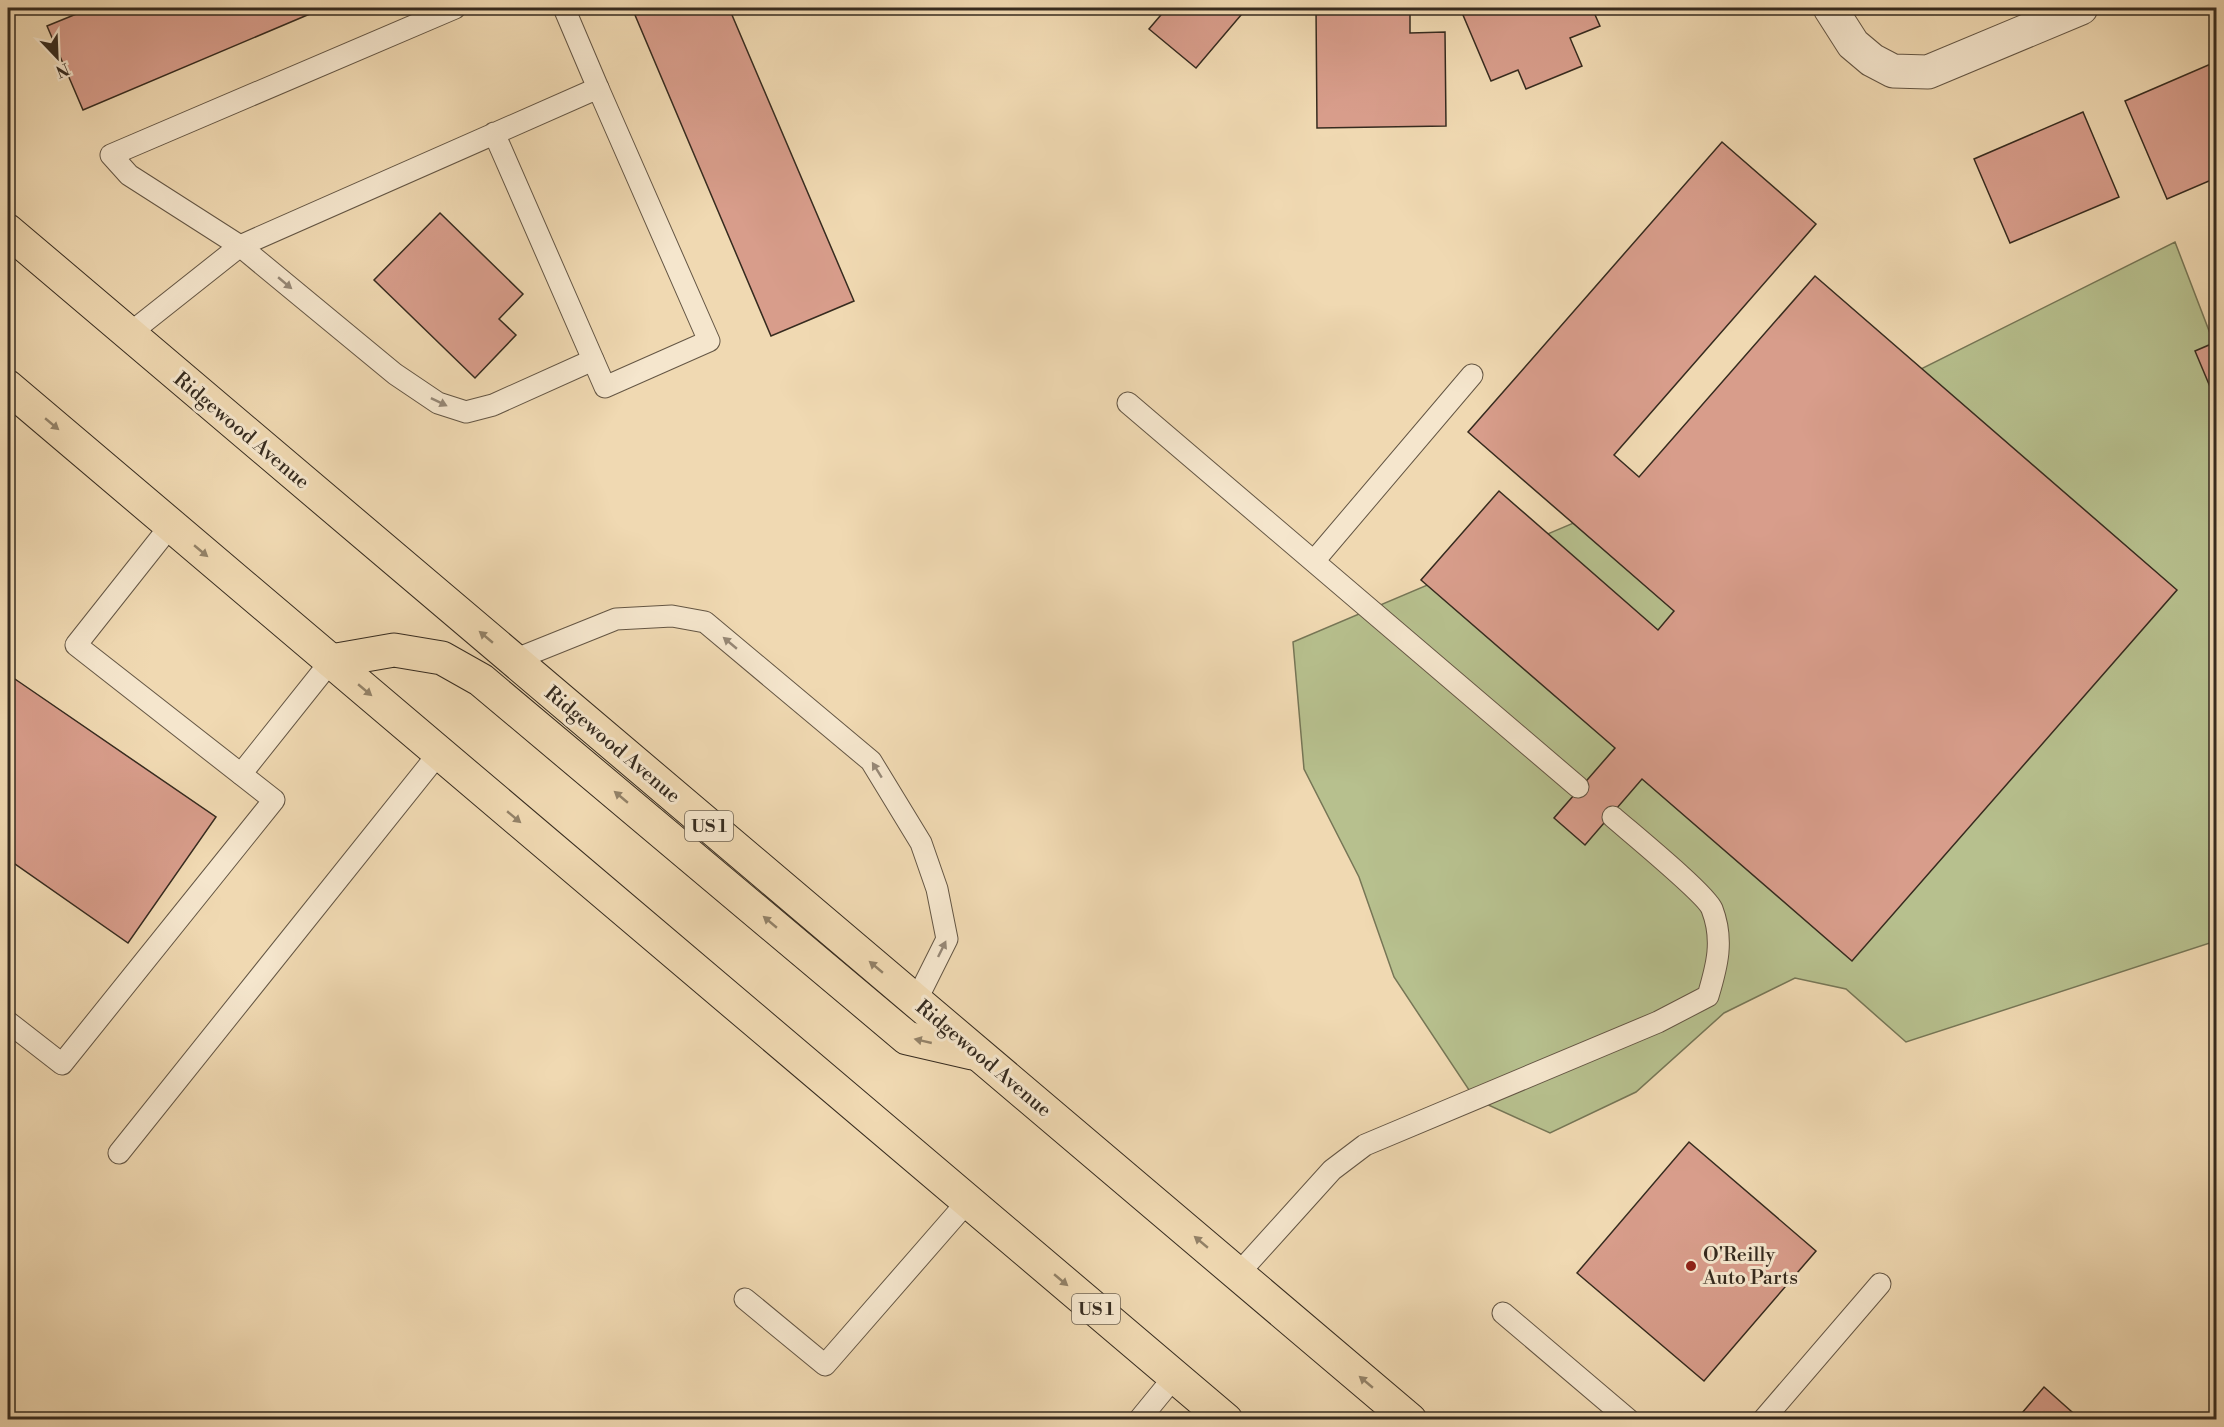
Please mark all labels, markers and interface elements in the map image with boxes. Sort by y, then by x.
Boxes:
north arrow [27,27,87,87]
text: N [52,58,72,82]
one-way arrow [277,276,292,289]
street label: Ridgewood Avenue [168,367,314,495]
one-way arrow [431,397,448,407]
one-way arrow [44,418,60,431]
one-way arrow [193,544,209,557]
one-way arrow [478,631,494,644]
one-way arrow [723,637,738,650]
street label: Ridgewood Avenue [539,681,685,809]
one-way arrow [357,684,373,697]
one-way arrow [872,762,883,779]
one-way arrow [614,791,629,804]
one-way arrow [506,810,522,823]
road number: US 1 [685,811,733,841]
one-way arrow [762,916,778,929]
one-way arrow [937,940,946,957]
one-way arrow [869,961,884,974]
street label: Ridgewood Avenue [910,995,1056,1123]
one-way arrow [913,1036,932,1046]
one-way arrow [1194,1236,1209,1249]
place label: O'Reilly Auto Parts [1702,1243,1798,1291]
marker: O'Reilly Auto Parts [1684,1259,1698,1273]
one-way arrow [1053,1273,1068,1286]
road number: US 1 [1072,1294,1120,1324]
one-way arrow [1358,1375,1374,1388]

